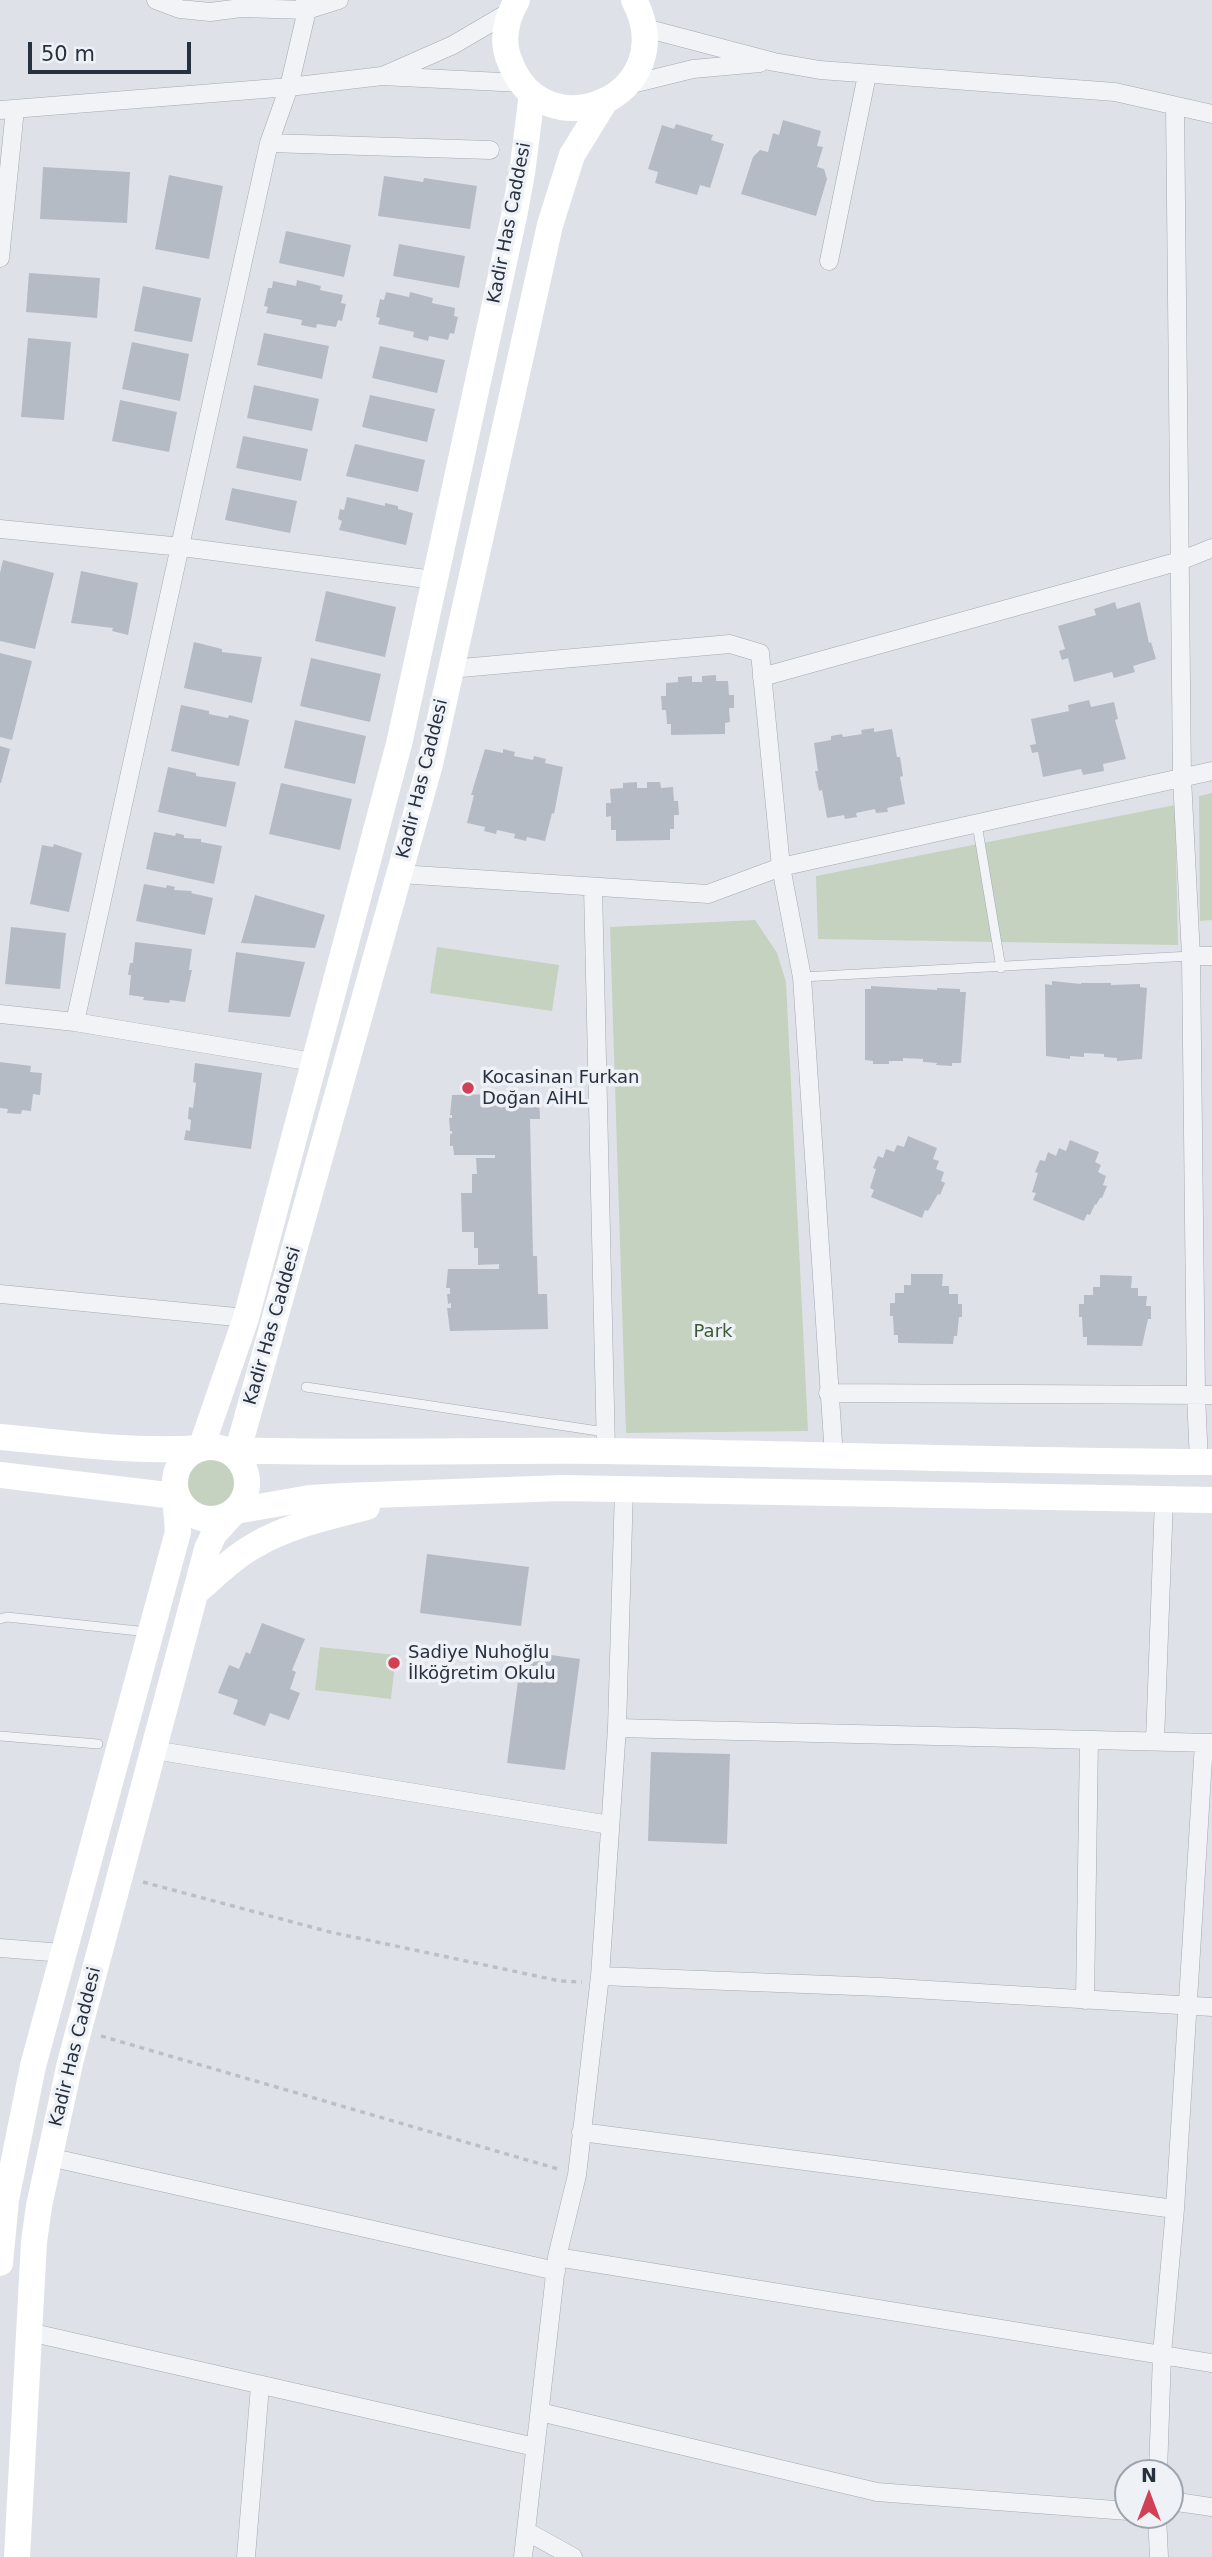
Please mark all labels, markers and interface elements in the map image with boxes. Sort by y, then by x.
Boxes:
scale bar [32,28,194,72]
text: 50 m [41,42,95,66]
street label: Kadir Has Caddesi [484,141,536,305]
street label: Kadir Has Caddesi [393,697,453,861]
place label: Kocasinan Furkan Doğan AİHL [482,1067,640,1110]
marker: Kocasinan Furkan Doğan AİHL [460,1080,476,1096]
street label: Kadir Has Caddesi [240,1244,306,1408]
park label: Park [694,1321,732,1343]
place label: Sadiye Nuhoğlu İlköğretim Okulu [408,1642,556,1684]
marker: Sadiye Nuhoğlu İlköğretim Okulu [386,1655,402,1671]
street label: Kadir Has Caddesi [46,1965,106,2129]
north arrow [1114,2459,1184,2529]
text: N [1141,2464,1157,2486]

